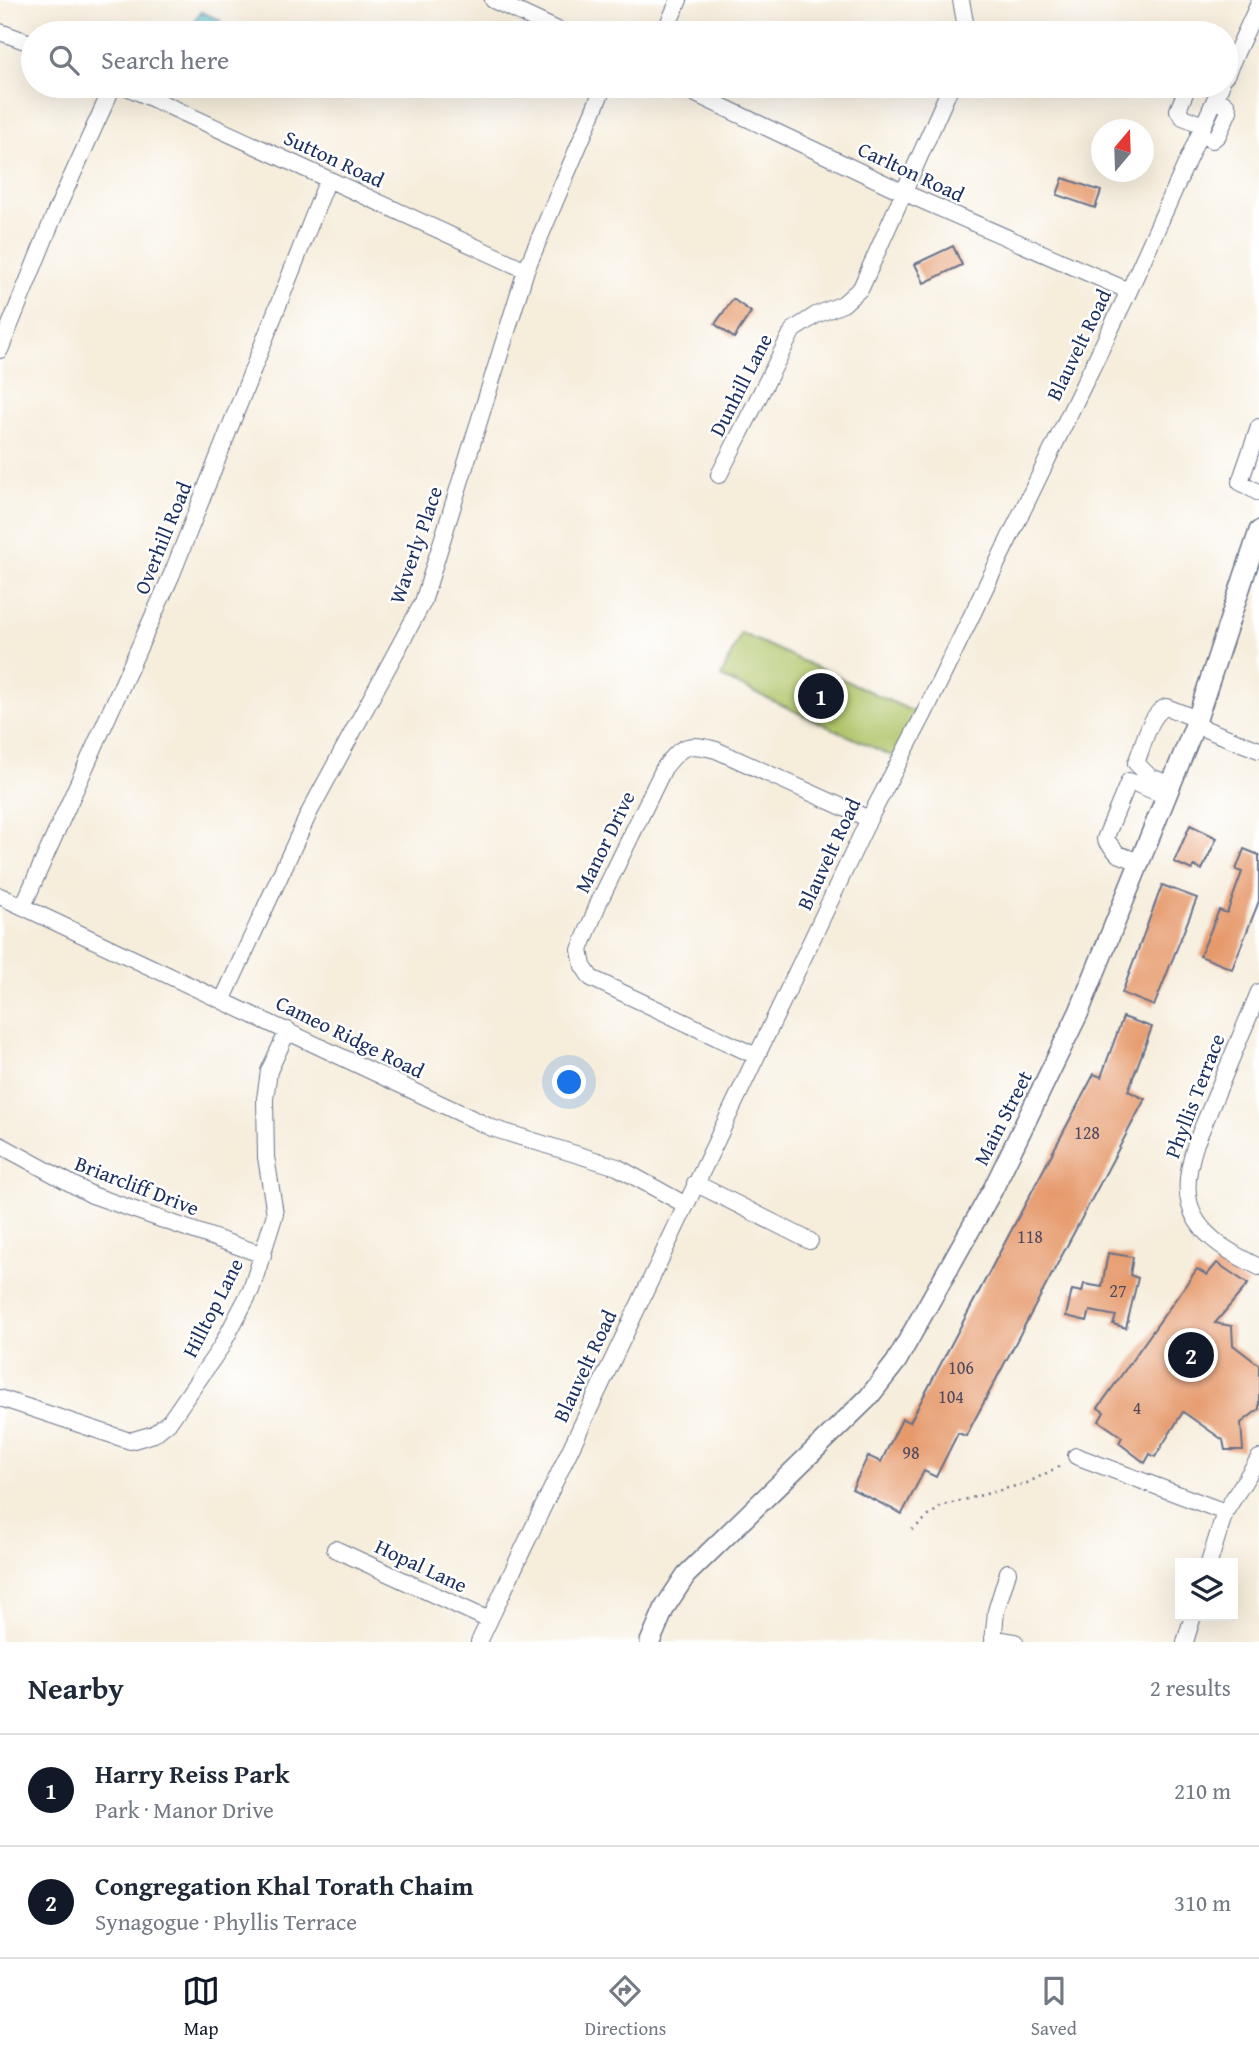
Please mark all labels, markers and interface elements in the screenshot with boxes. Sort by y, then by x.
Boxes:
search box [21,21,1238,98]
text: Search here [101,40,229,79]
icon: search [45,41,83,79]
north arrow [1091,119,1154,182]
street label: Sutton Road [279,122,390,196]
street label: Carlton Road [853,133,970,210]
street label: Blauvelt Road [1038,283,1119,406]
street label: Dunhill Lane [701,328,780,442]
street label: Overhill Road [126,476,200,599]
street label: Waverly Place [381,482,450,608]
pin: 1 [798,670,844,722]
street label: Manor Drive [566,785,643,898]
street label: Blauvelt Road [789,792,868,915]
street label: Cameo Ridge Road [271,987,430,1086]
street label: Phyllis Terrace [1157,1029,1233,1163]
your location [552,1065,586,1099]
street label: Main Street [965,1065,1040,1171]
house number: 128 [1074,1119,1100,1146]
street label: Briarcliff Drive [71,1148,204,1223]
house number: 118 [1017,1223,1043,1250]
street label: Hilltop Lane [174,1253,251,1363]
house number: 27 [1109,1277,1127,1304]
street label: Blauvelt Road [545,1304,624,1427]
pin: 2 [1168,1329,1214,1381]
house number: 106 [948,1354,974,1381]
house number: 104 [938,1383,964,1410]
house number: 4 [1133,1394,1141,1421]
house number: 98 [902,1439,920,1466]
street label: Hopal Lane [370,1531,472,1600]
map controls [1175,1558,1238,1621]
button: layers [1175,1558,1238,1621]
text: Nearby [28,1666,124,1710]
text: 2 results [1150,1671,1231,1704]
text: Harry Reiss Park [95,1754,289,1793]
text: 1 [45,1774,57,1807]
text: 210 m [1174,1774,1231,1807]
text: Park · Manor Drive [95,1793,274,1826]
text: Congregation Khal Torath Chaim [95,1866,474,1905]
text: 2 [45,1886,57,1919]
text: 310 m [1174,1886,1231,1919]
text: Synagogue · Phyllis Terrace [95,1905,357,1938]
tab: Map [182,1972,220,2042]
tab: Directions [585,1972,666,2042]
tab: Saved [1031,1972,1077,2042]

